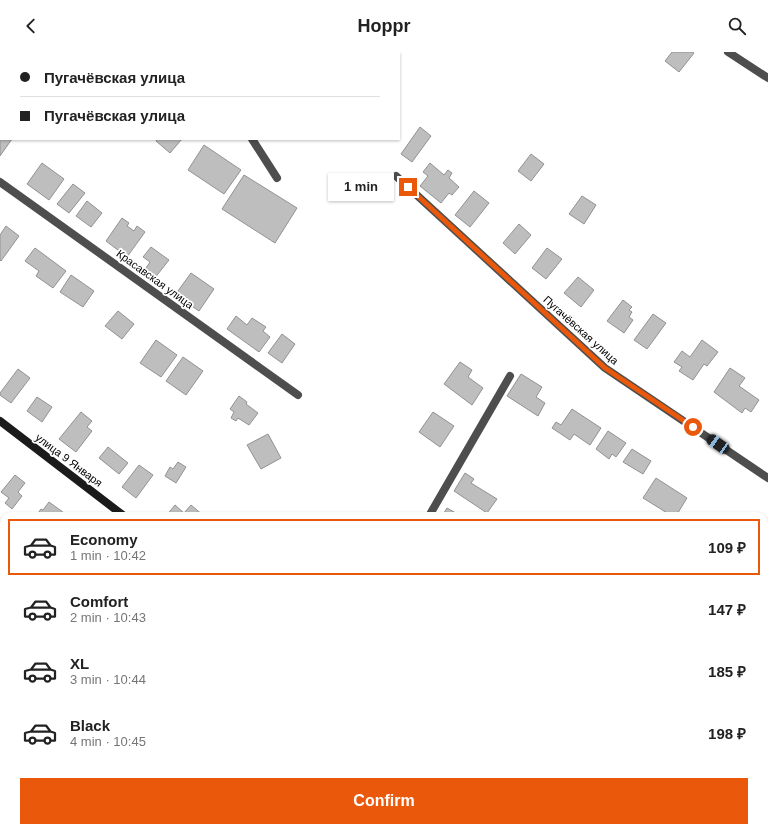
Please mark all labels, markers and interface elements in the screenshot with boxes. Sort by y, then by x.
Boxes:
icon: back [20,15,42,37]
icon: search [726,15,748,37]
text: Hoppr [358,16,411,36]
text: Пугачёвская улица [44,69,185,86]
text: Пугачёвская улица [44,107,185,124]
callout: 1 min [328,173,394,201]
route end [399,178,417,196]
text: 1 min [344,179,378,194]
street label: Красавская улица [114,247,196,311]
street label: Пугачёвская улица [541,293,622,367]
route start [684,418,702,436]
street label: улица 9 Января [33,431,105,489]
car [705,432,731,456]
icon: car [22,529,58,565]
text: Economy [70,531,138,548]
text: 109 ₽ [708,539,746,556]
text: 1 min · 10:42 [70,548,146,563]
icon: car [22,591,58,627]
text: Comfort [70,593,128,610]
text: 147 ₽ [708,601,746,618]
text: 2 min · 10:43 [70,610,146,625]
icon: car [22,653,58,689]
text: XL [70,655,89,672]
text: 185 ₽ [708,663,746,680]
text: 3 min · 10:44 [70,672,146,687]
icon: car [22,715,58,751]
text: Black [70,717,110,734]
text: 198 ₽ [708,725,746,742]
text: 4 min · 10:45 [70,734,146,749]
button: Confirm [20,778,748,824]

